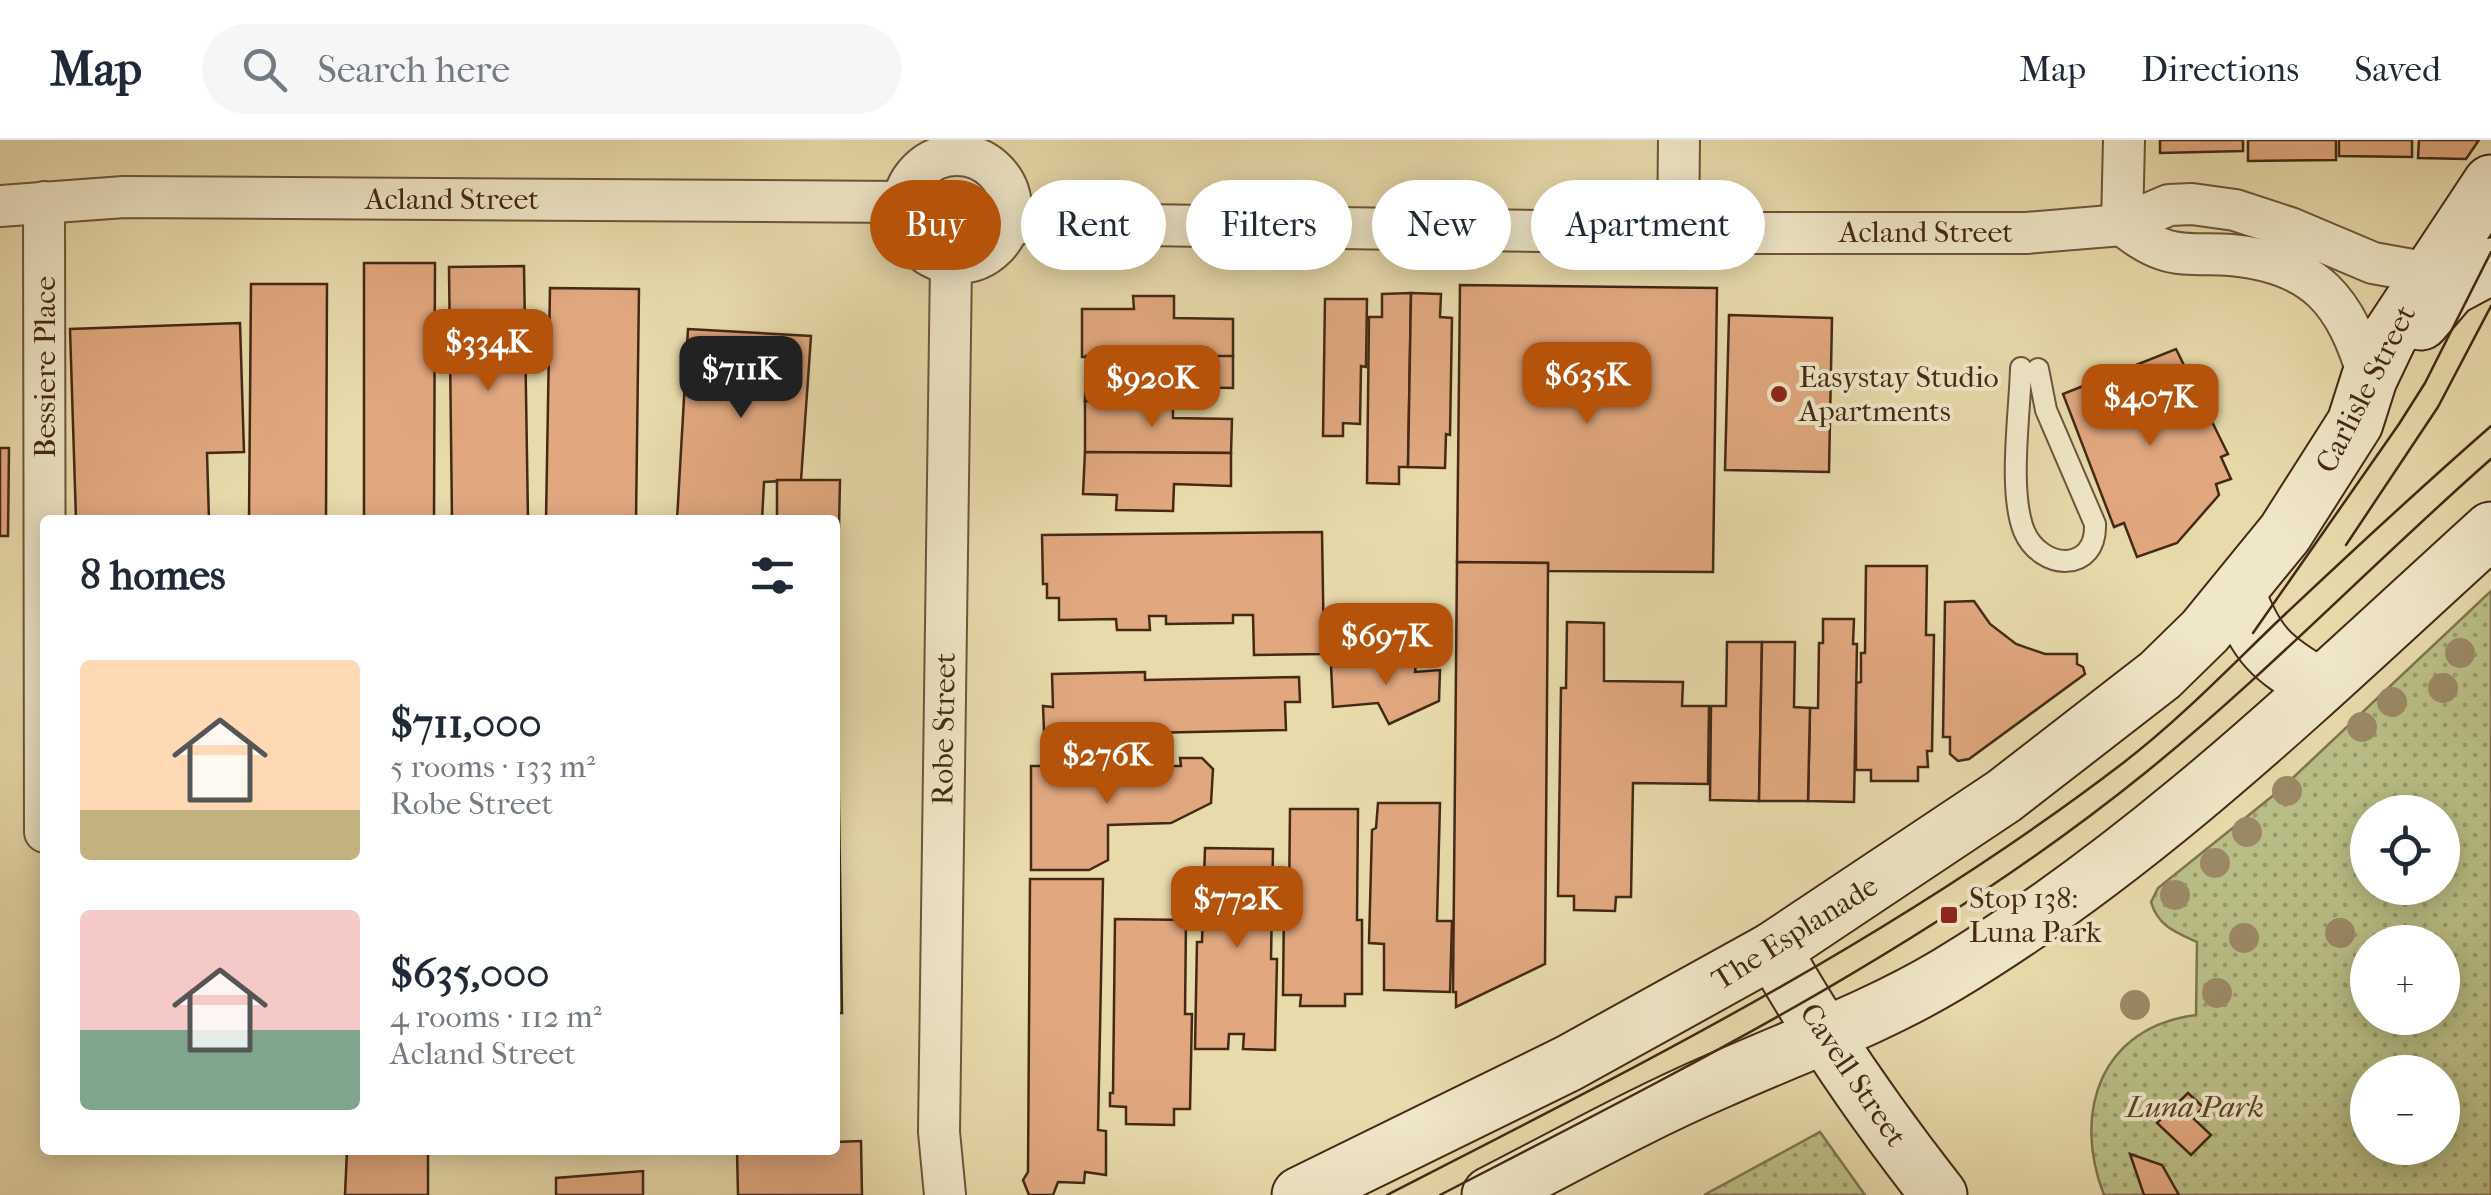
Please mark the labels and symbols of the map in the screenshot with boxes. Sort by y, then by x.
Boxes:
street label: Acland Street [364,182,539,217]
street label: Acland Street [1838,215,2013,250]
street label: Bessiere Place [28,276,63,458]
street label: Carlisle Street [2309,299,2423,479]
pin: $334K [418,309,558,394]
pin: $711K [671,336,811,421]
pin: $635K [1517,342,1657,427]
pin: $920K [1082,345,1222,430]
place label: Easystay Studio Apartments [1798,360,1999,429]
pin: $407K [2080,364,2220,449]
marker: Easystay Studio Apartments [1768,383,1790,405]
pin: $697K [1316,603,1456,688]
street label: Robe Street [925,652,963,806]
pin: $276K [1037,722,1177,807]
pin: $772K [1167,866,1307,951]
street label: The Esplanade [1706,868,1884,998]
place label: Stop 138: Luna Park [1969,881,2102,950]
marker: Stop 138: Luna Park [1938,904,1960,926]
street label: Cavell Street [1792,997,1914,1153]
park label: Luna Park [2124,1090,2264,1125]

